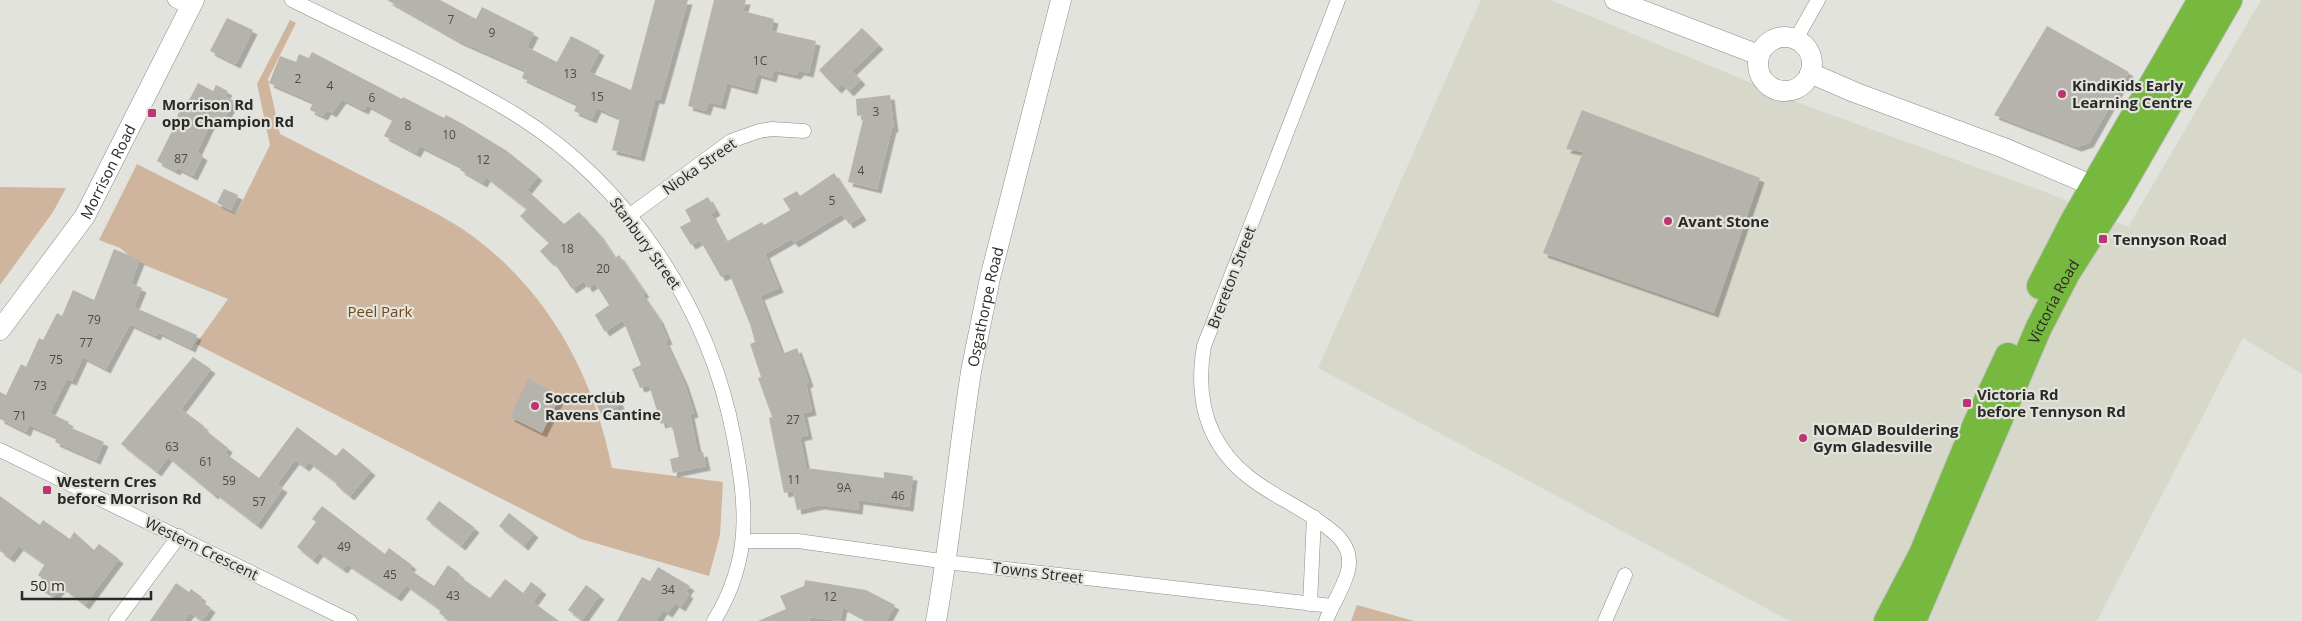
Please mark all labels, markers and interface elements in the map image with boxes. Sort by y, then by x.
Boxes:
house number: 7 [448,11,455,28]
house number: 9 [489,24,496,41]
house number: 1C [753,52,768,69]
house number: 13 [563,65,577,82]
house number: 2 [295,70,302,87]
place label: KindiKids Early Learning Centre [2072,75,2192,112]
house number: 4 [327,77,334,94]
house number: 15 [590,88,604,105]
marker: KindiKids Early Learning Centre [2056,88,2068,100]
house number: 6 [369,89,376,106]
place label: Morrison Rd opp Champion Rd [162,94,294,131]
house number: 3 [873,103,880,120]
marker: Morrison Rd opp Champion Rd [146,107,158,119]
house number: 8 [405,117,412,134]
street label: Morrison Road [75,121,140,222]
house number: 10 [442,126,456,143]
street label: Nioka Street [658,133,740,199]
house number: 87 [174,150,188,167]
house number: 12 [476,151,490,168]
house number: 4 [858,162,865,179]
house number: 5 [829,192,836,209]
street label: Stanbury Street [606,193,686,293]
place label: Avant Stone [1678,211,1769,231]
marker: Avant Stone [1662,215,1674,227]
street label: Brereton Street [1202,223,1260,331]
place label: Tennyson Road [2113,229,2227,249]
marker: Tennyson Road [2097,233,2109,245]
house number: 18 [560,240,574,257]
street label: Osgathorpe Road [962,245,1008,369]
street label: Victoria Road [2023,255,2083,347]
house number: 20 [596,260,610,277]
park label: Peel Park [348,301,413,321]
house number: 79 [87,311,101,328]
house number: 77 [79,334,93,351]
house number: 75 [49,351,63,368]
house number: 73 [33,377,47,394]
place label: Victoria Rd before Tennyson Rd [1977,384,2126,421]
place label: Soccerclub Ravens Cantine [545,387,661,424]
marker: Victoria Rd before Tennyson Rd [1961,397,1973,409]
marker: Soccerclub Ravens Cantine [529,400,541,412]
house number: 71 [13,407,27,424]
house number: 27 [786,411,800,428]
place label: NOMAD Bouldering Gym Gladesville [1813,419,1959,456]
marker: NOMAD Bouldering Gym Gladesville [1797,432,1809,444]
house number: 63 [165,438,179,455]
house number: 61 [199,453,213,470]
place label: Western Cres before Morrison Rd [57,471,202,508]
house number: 11 [787,471,801,488]
house number: 59 [222,472,236,489]
house number: 9A [837,479,852,496]
marker: Western Cres before Morrison Rd [41,484,53,496]
house number: 46 [891,487,905,504]
house number: 57 [252,493,266,510]
street label: Western Crescent [142,512,262,584]
house number: 49 [337,538,351,555]
street label: Towns Street [992,557,1084,587]
house number: 45 [383,566,397,583]
scale bar [22,568,151,600]
text: 50 m [30,575,65,595]
house number: 34 [661,581,675,598]
house number: 43 [446,587,460,604]
house number: 12 [823,588,837,605]

